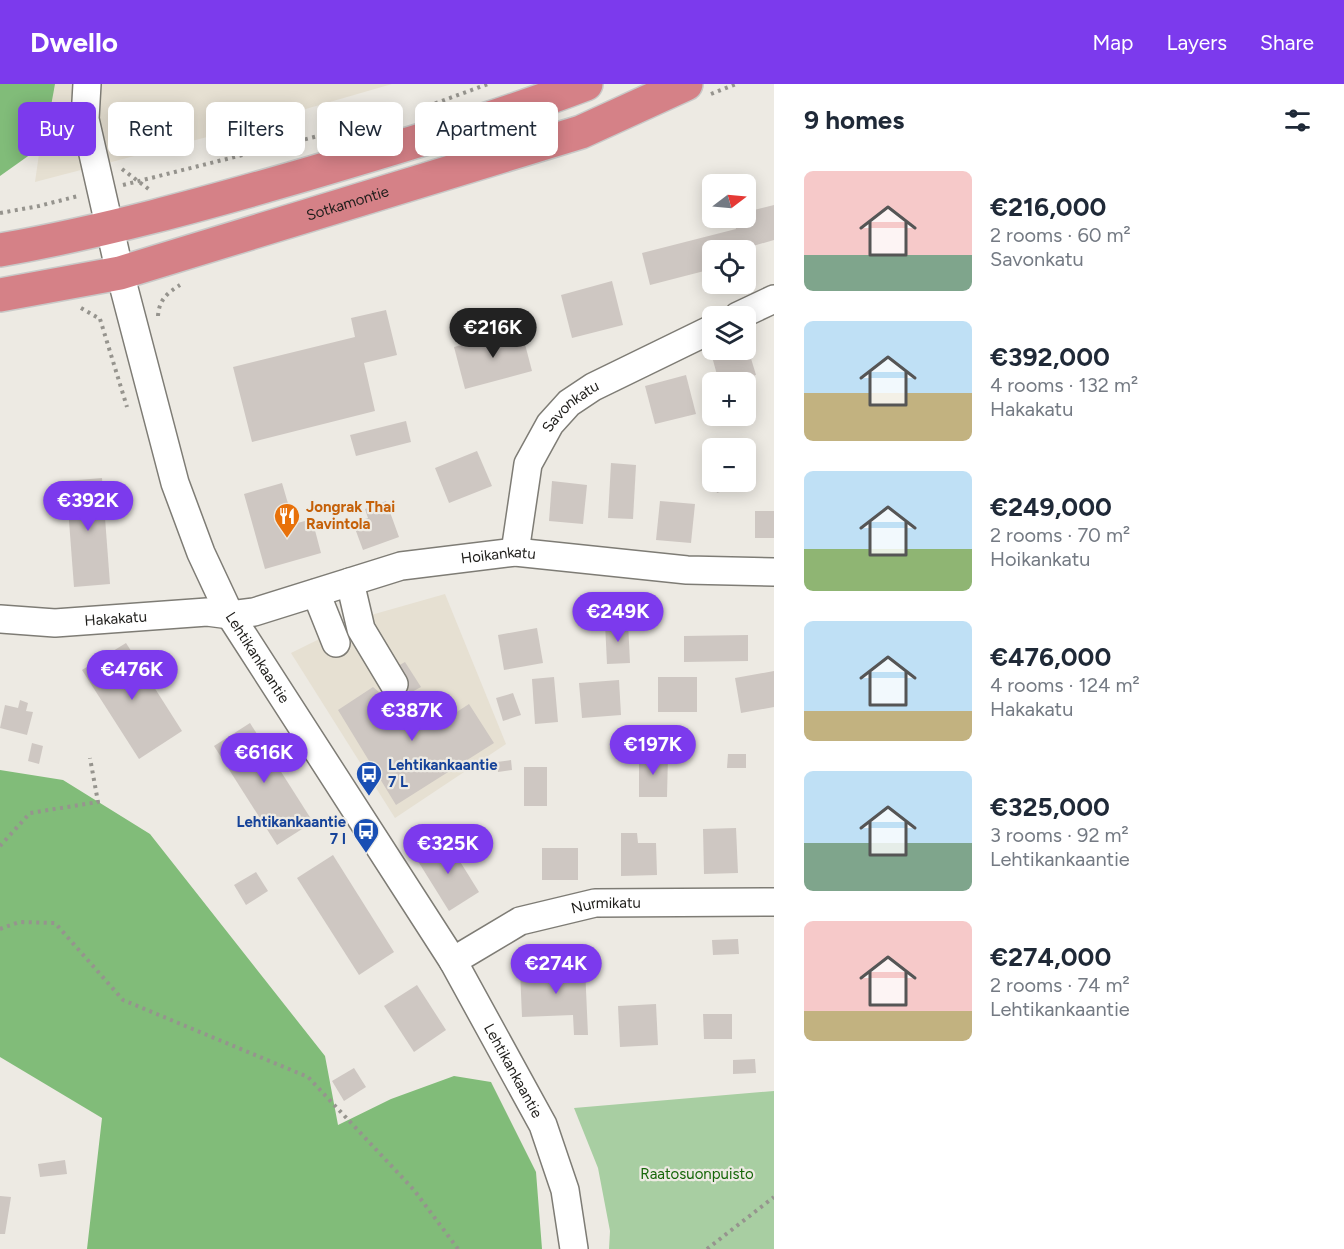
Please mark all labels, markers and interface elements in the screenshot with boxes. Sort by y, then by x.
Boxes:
text: Dwello [30,25,118,59]
text: Map [1093,30,1133,55]
text: Layers [1166,30,1227,55]
text: Share [1260,30,1314,55]
chip: Buy [18,102,96,156]
chip: Rent [108,102,194,156]
chip: Filters [206,102,305,156]
chip: New [317,102,403,156]
chip: Apartment [415,102,558,156]
text: 9 homes [804,104,904,136]
icon: filters [1281,104,1314,137]
north arrow [702,174,756,228]
map controls [702,174,756,492]
street label: Sotkamontie [304,182,391,225]
text: €216,000 [990,191,1106,223]
icon: home [852,195,924,267]
text: 2 rooms · 60 m² [990,223,1131,247]
button: locate [702,240,756,294]
text: Savonkatu [990,247,1084,271]
button: layers [702,306,756,360]
pin: €216K [451,308,535,359]
text: €216K [464,315,522,339]
text: €392,000 [990,341,1110,373]
icon: home [852,345,924,417]
button: + [702,372,756,426]
text: 4 rooms · 132 m² [990,373,1138,397]
street label: Savonkatu [538,377,602,435]
text: Hakakatu [990,397,1073,421]
button: − [702,438,756,492]
pin: €392K [46,481,130,532]
text: €392K [57,488,119,512]
text: €249,000 [990,491,1112,523]
icon: home [852,495,924,567]
place label: Jongrak Thai Ravintola [306,498,395,533]
restaurant icon: Jongrak Thai Ravintola [272,501,302,539]
text: 2 rooms · 70 m² [990,523,1130,547]
street label: Hoikankatu [460,543,537,568]
text: Hoikankatu [990,547,1091,571]
pin: €249K [576,592,660,643]
text: €249K [586,599,650,623]
street label: Hakakatu [84,607,148,630]
street label: Lehtikankaantie [222,609,293,707]
text: €476,000 [990,641,1111,673]
icon: home [852,645,924,717]
pin: €476K [90,650,174,701]
text: €476K [101,657,163,681]
text: 4 rooms · 124 m² [990,673,1140,697]
pin: €387K [370,691,454,742]
text: Hakakatu [990,697,1073,721]
text: €387K [381,698,443,722]
pin: €197K [611,725,695,776]
text: €197K [624,732,682,756]
pin: €616K [222,733,306,784]
text: €616K [235,740,293,764]
place label: Lehtikankaantie 7 L [388,756,498,791]
bus stop icon: Lehtikankaantie 7 L [354,759,384,797]
text: €325,000 [990,791,1110,823]
icon: home [852,795,924,867]
place label: Lehtikankaantie 7 I [236,813,347,848]
bus stop icon: Lehtikankaantie 7 I [351,816,381,854]
text: 3 rooms · 92 m² [990,823,1129,847]
pin: €325K [406,824,490,875]
text: €325K [417,831,479,855]
text: Lehtikankaantie [990,847,1130,871]
street label: Nurmikatu [569,894,641,917]
text: €274,000 [990,941,1111,973]
pin: €274K [514,944,598,995]
icon: home [852,945,924,1017]
text: €274K [525,951,587,975]
text: 2 rooms · 74 m² [990,973,1130,997]
text: Lehtikankaantie [990,997,1130,1021]
street label: Lehtikankaantie [480,1020,546,1121]
park label: Raatosuonpuisto [640,1165,754,1183]

